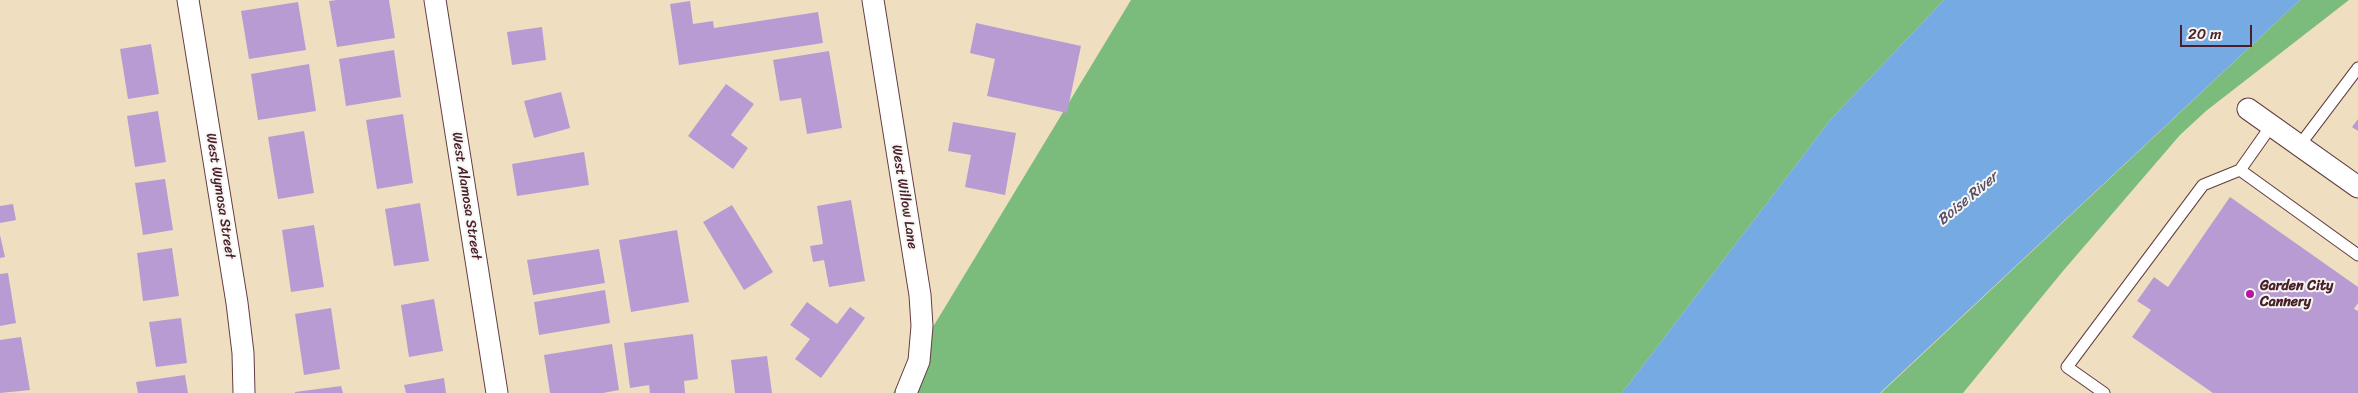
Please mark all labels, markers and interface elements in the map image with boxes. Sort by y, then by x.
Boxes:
scale bar [2183,15,2256,47]
text: 20 m [2188,21,2222,47]
street label: West Alamosa Street [448,131,484,261]
street label: West Wymosa Street [202,132,238,260]
street label: West Willow Lane [887,144,921,250]
water label: Boise River [1934,169,2002,229]
place label: Garden City Cannery [2260,278,2333,310]
marker: Garden City Cannery [2244,288,2256,300]

